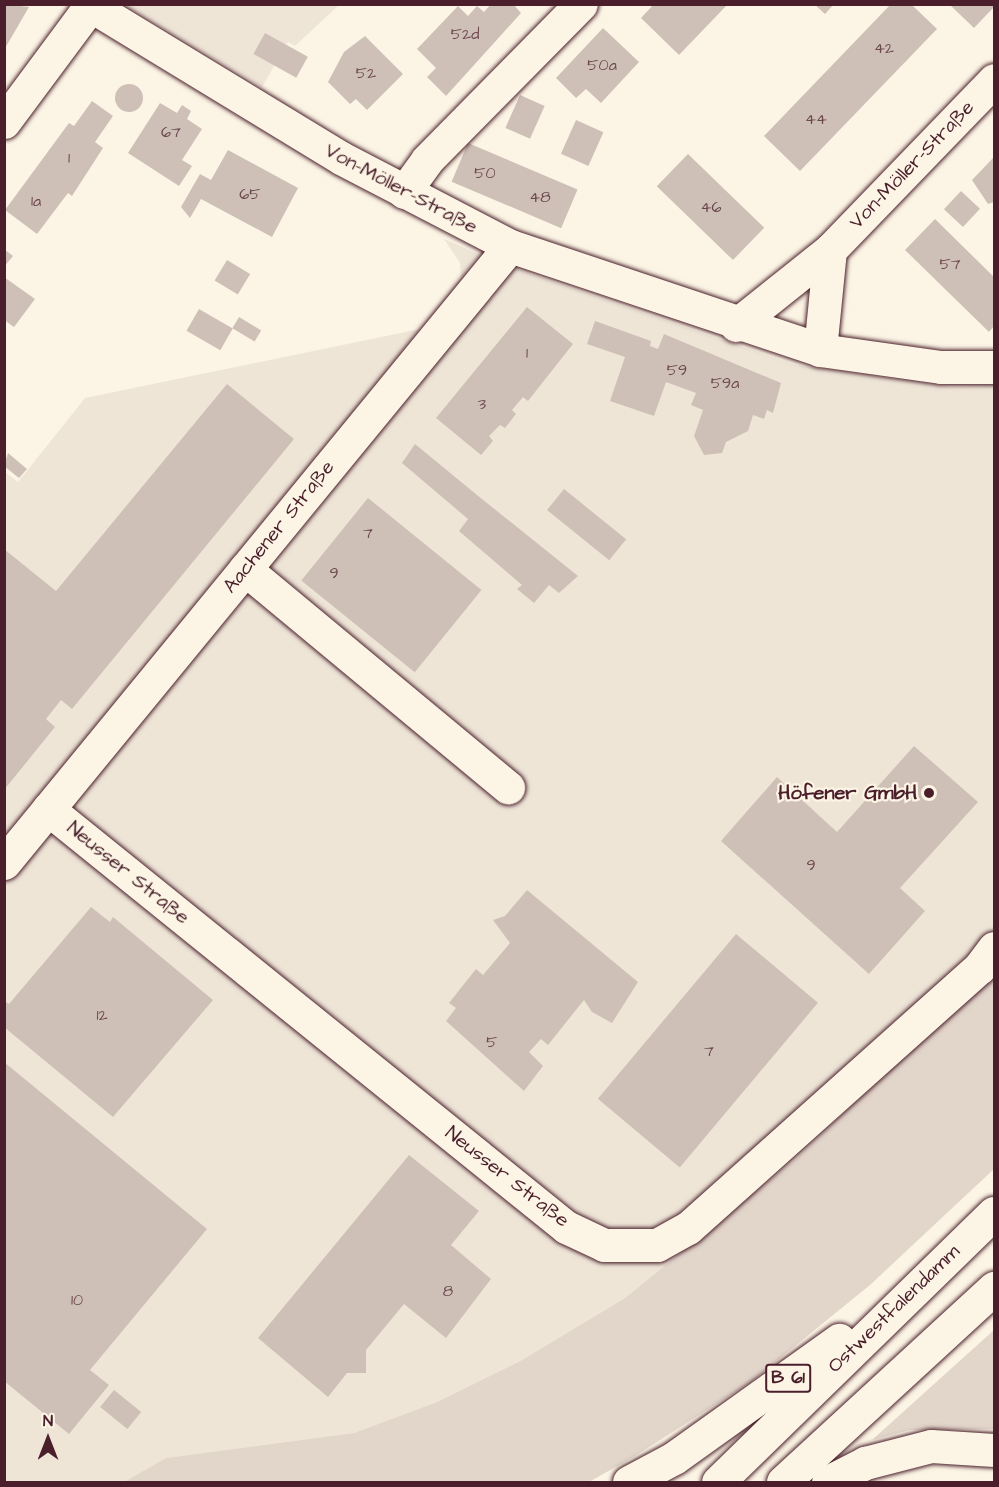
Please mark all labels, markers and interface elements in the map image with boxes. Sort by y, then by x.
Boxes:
house number: 52d [451,24,479,44]
house number: 42 [874,38,894,58]
house number: 50a [587,55,617,75]
house number: 52 [356,63,376,83]
street label: Von-Möller-Straße [845,96,979,234]
house number: 44 [805,109,827,129]
house number: 67 [161,122,181,142]
street label: Von-Möller-Straße [321,139,481,239]
house number: 1 [68,148,70,168]
house number: 50 [474,163,496,183]
house number: 65 [239,184,261,204]
house number: 48 [529,187,551,207]
house number: 1a [31,191,41,211]
house number: 46 [701,197,721,217]
house number: 57 [939,254,961,274]
house number: 1 [526,343,528,363]
house number: 59 [667,360,687,380]
house number: 59a [711,373,739,393]
house number: 3 [478,394,486,414]
street label: Aachener Straße [218,456,340,598]
house number: 7 [363,523,373,543]
house number: 9 [329,563,339,583]
place label: Höfener GmbH [778,781,917,805]
marker: Höfener GmbH [922,786,936,800]
street label: Neusser Straße [62,816,194,930]
house number: 9 [806,855,816,875]
house number: 12 [96,1005,108,1025]
house number: 5 [486,1032,498,1052]
house number: 7 [704,1041,714,1061]
street label: Neusser Straße [440,1121,574,1233]
street label: Ostwestfalendamm [823,1240,965,1378]
house number: 8 [443,1281,453,1301]
house number: 10 [71,1290,83,1310]
road number: B 61 [764,1363,812,1393]
north arrow [18,1409,78,1469]
text: N [43,1410,53,1432]

